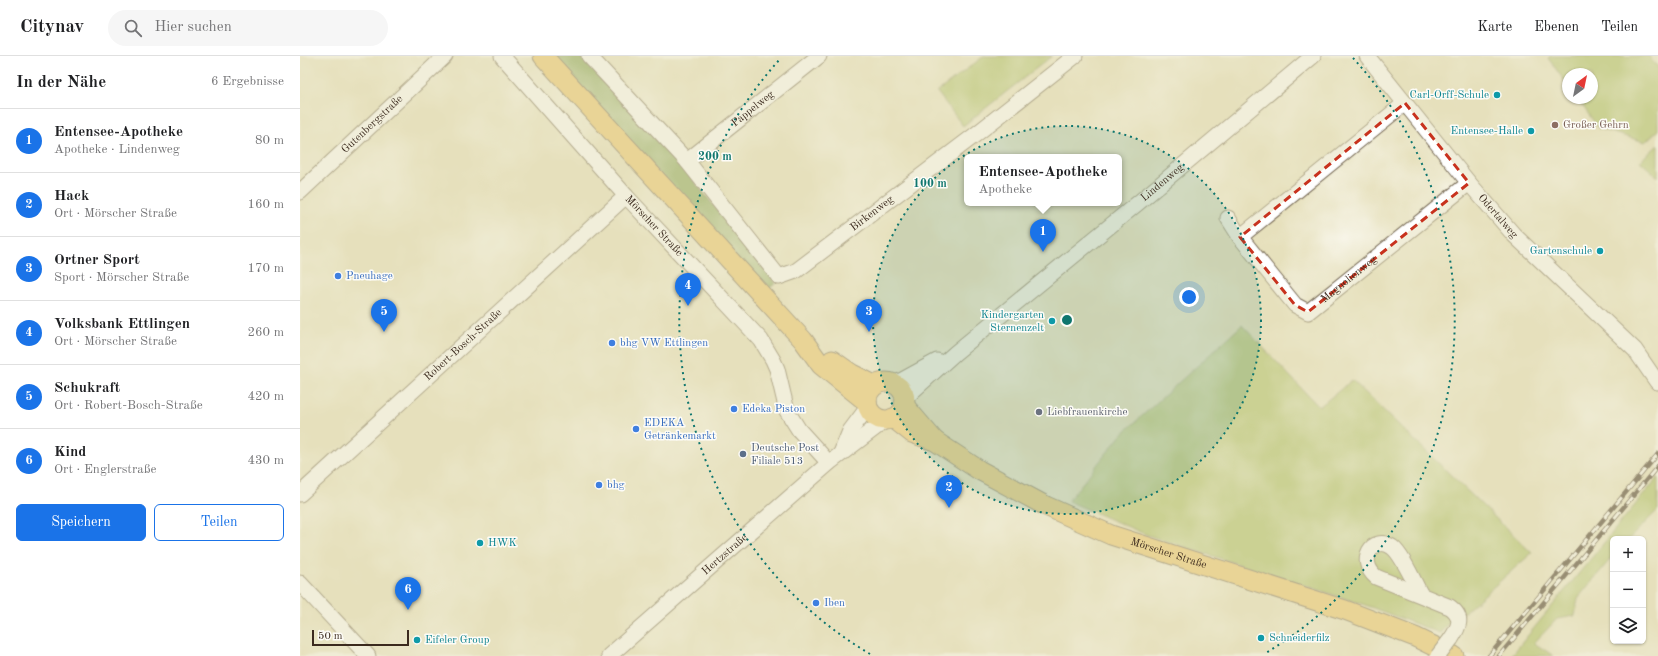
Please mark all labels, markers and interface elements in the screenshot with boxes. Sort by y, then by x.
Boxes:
search box [108,10,388,46]
icon: search [122,17,144,39]
text: Citynav [20,18,84,37]
text: Hier suchen [154,20,232,35]
text: Karte [1478,20,1512,34]
text: Ebenen [1534,20,1579,34]
text: Teilen [1601,20,1638,34]
north arrow [1562,68,1598,104]
text: In der Nähe [16,74,106,91]
text: 6 Ergebnisse [211,75,284,88]
street label: Pappelweg [729,89,776,129]
place label: Carl-Orff-Schule [1410,90,1489,101]
marker: Carl-Orff-Schule [1492,90,1502,100]
street label: Gutenbergstraße [340,93,405,155]
marker: Großer Gehrn [1550,120,1560,130]
place label: Großer Gehrn [1563,120,1629,131]
text: Entensee-Apotheke [54,125,183,140]
place label: Entensee-Halle [1451,126,1523,137]
marker: Entensee-Halle [1526,126,1536,136]
text: 1 [25,134,33,147]
text: 80 m [255,134,284,147]
text: Apotheke · Lindenweg [54,143,180,156]
text: 200 m [698,151,732,163]
popup [964,154,1122,206]
street label: Lindenweg [1139,162,1186,204]
text: Entensee-Apotheke [978,165,1108,180]
text: 100 m [913,178,947,190]
text: Apotheke [978,183,1032,196]
text: Hack [54,189,89,204]
street label: Odertalweg [1476,192,1520,241]
street label: Mörscher Straße [623,193,685,258]
street label: Birkenweg [848,194,895,233]
text: 2 [25,198,33,211]
text: 160 m [247,198,284,211]
text: Ort · Mörscher Straße [54,207,177,220]
pin: 1 [1030,219,1056,252]
place label: Gartenschule [1530,246,1592,257]
marker: Gartenschule [1595,246,1605,256]
text: Ortner Sport [54,253,140,268]
street label: Magnolienweg [1319,254,1379,305]
text: 3 [25,262,33,275]
text: 170 m [247,262,284,275]
text: Sport · Mörscher Straße [54,271,189,284]
marker: Pneuhage [333,271,343,281]
place label: Pneuhage [346,271,393,282]
pin: 4 [675,273,701,306]
your location [1179,287,1199,307]
pin: 5 [371,299,397,332]
pin: 3 [856,299,882,332]
street label: Robert-Bosch-Straße [422,307,504,383]
place label: Kindergarten Sternenzelt [981,310,1044,334]
centre of rings [1060,313,1074,327]
marker: Kindergarten Sternenzelt [1047,316,1057,326]
text: Volksbank Ettlingen [54,317,190,332]
text: 4 [25,326,33,339]
text: 260 m [247,326,284,339]
text: Ort · Mörscher Straße [54,335,177,348]
marker: bhg VW Ettlingen [607,338,617,348]
place label: bhg VW Ettlingen [620,338,708,349]
text: Schukraft [54,381,120,396]
text: 5 [25,390,33,403]
text: 420 m [247,390,284,403]
text: Ort · Robert-Bosch-Straße [54,399,203,412]
marker: Edeka Piston [729,404,739,414]
place label: Edeka Piston [742,404,805,415]
marker: Liebfrauenkirche [1034,407,1044,417]
place label: Liebfrauenkirche [1047,407,1128,418]
place label: EDEKA Getränkemarkt [644,418,716,442]
marker: EDEKA Getränkemarkt [631,424,641,434]
place label: Deutsche Post Filiale 513 [751,443,819,467]
text: Kind [54,445,86,460]
marker: Deutsche Post Filiale 513 [738,449,748,459]
text: 6 [25,454,33,467]
text: 430 m [247,454,284,467]
text: Ort · Englerstraße [54,463,157,476]
pin: 2 [936,475,962,508]
marker: bhg [594,480,604,490]
place label: bhg [607,480,625,491]
button: Speichern [16,504,146,541]
button: Teilen [154,504,284,541]
street label: Hertzstraße [700,532,750,577]
street label: Mörscher Straße [1129,536,1208,571]
map controls [1610,536,1646,644]
button: + [1610,536,1646,572]
marker: HWK [475,538,485,548]
place label: HWK [488,538,517,549]
button: − [1610,572,1646,608]
pin: 6 [395,577,421,610]
marker: Iben [811,598,821,608]
place label: Iben [824,598,845,609]
button: layers [1610,608,1646,644]
scale bar [312,628,409,647]
text: 50 m [318,631,343,642]
marker: Schneiderfilz [1256,633,1266,643]
place label: Schneiderfilz [1269,633,1330,644]
marker: Eifeler Group [412,635,422,645]
place label: Eifeler Group [425,635,490,646]

